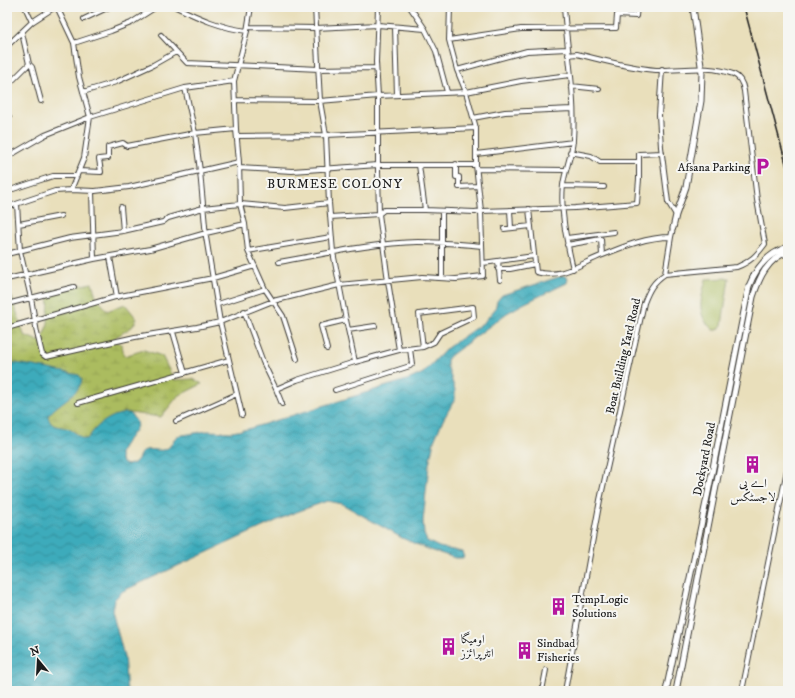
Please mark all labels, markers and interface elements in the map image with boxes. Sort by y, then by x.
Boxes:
parking icon: Afsana Parking [753,157,773,177]
place label: Afsana Parking [678,160,750,175]
district label: BURMESE COLONY [267,176,403,192]
street label: Boat Building Yard Road [603,297,644,416]
street label: Dockyard Road [690,421,719,497]
building icon: اے پی لاجسٹکس [743,454,763,474]
place label: اے پی لاجسٹکس [730,476,776,506]
place label: TempLogic Solutions [572,592,628,621]
building icon: TempLogic Solutions [549,596,569,616]
place label: اومیگا انٹرپرائزز [460,631,494,661]
building icon: اومیگا انٹرپرائزز [438,636,458,656]
place label: Sindbad Fisheries [537,636,579,665]
north arrow [18,640,58,680]
building icon: Sindbad Fisheries [514,640,534,660]
text: N [29,643,42,659]

